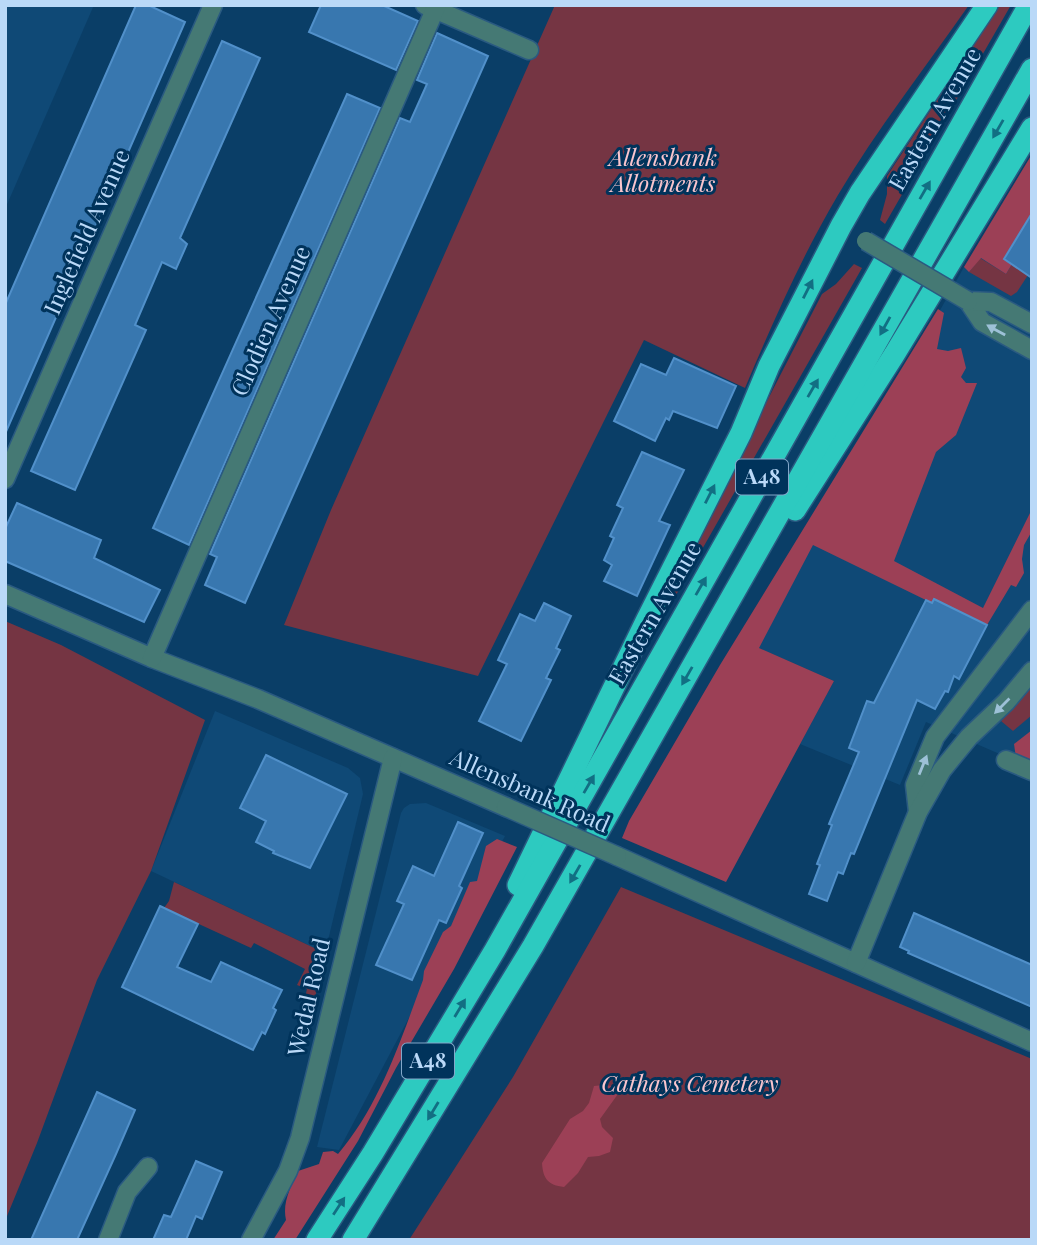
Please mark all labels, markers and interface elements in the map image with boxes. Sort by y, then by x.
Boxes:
street label: Eastern Avenue [880,41,987,195]
one-way arrow [992,119,1004,138]
park label: Allensbank Allotments [607,141,717,198]
street label: Inglefield Avenue [35,144,136,319]
one-way arrow [919,180,931,199]
street label: Clodien Avenue [223,241,317,400]
one-way arrow [802,279,814,299]
one-way arrow [879,317,891,336]
one-way arrow [986,324,1006,336]
one-way arrow [807,378,819,397]
road number: A48 [736,460,788,494]
one-way arrow [703,484,715,504]
street label: Eastern Avenue [600,535,707,689]
one-way arrow [695,576,707,595]
one-way arrow [681,667,693,686]
one-way arrow [994,697,1011,713]
street label: Allensbank Road [445,740,615,839]
one-way arrow [918,754,929,775]
one-way arrow [583,774,595,793]
one-way arrow [569,864,581,883]
street label: Wedal Road [279,935,336,1060]
one-way arrow [453,999,466,1018]
road number: A48 [402,1044,454,1078]
park label: Cathays Cemetery [601,1067,779,1098]
one-way arrow [427,1102,440,1121]
one-way arrow [332,1196,345,1215]

